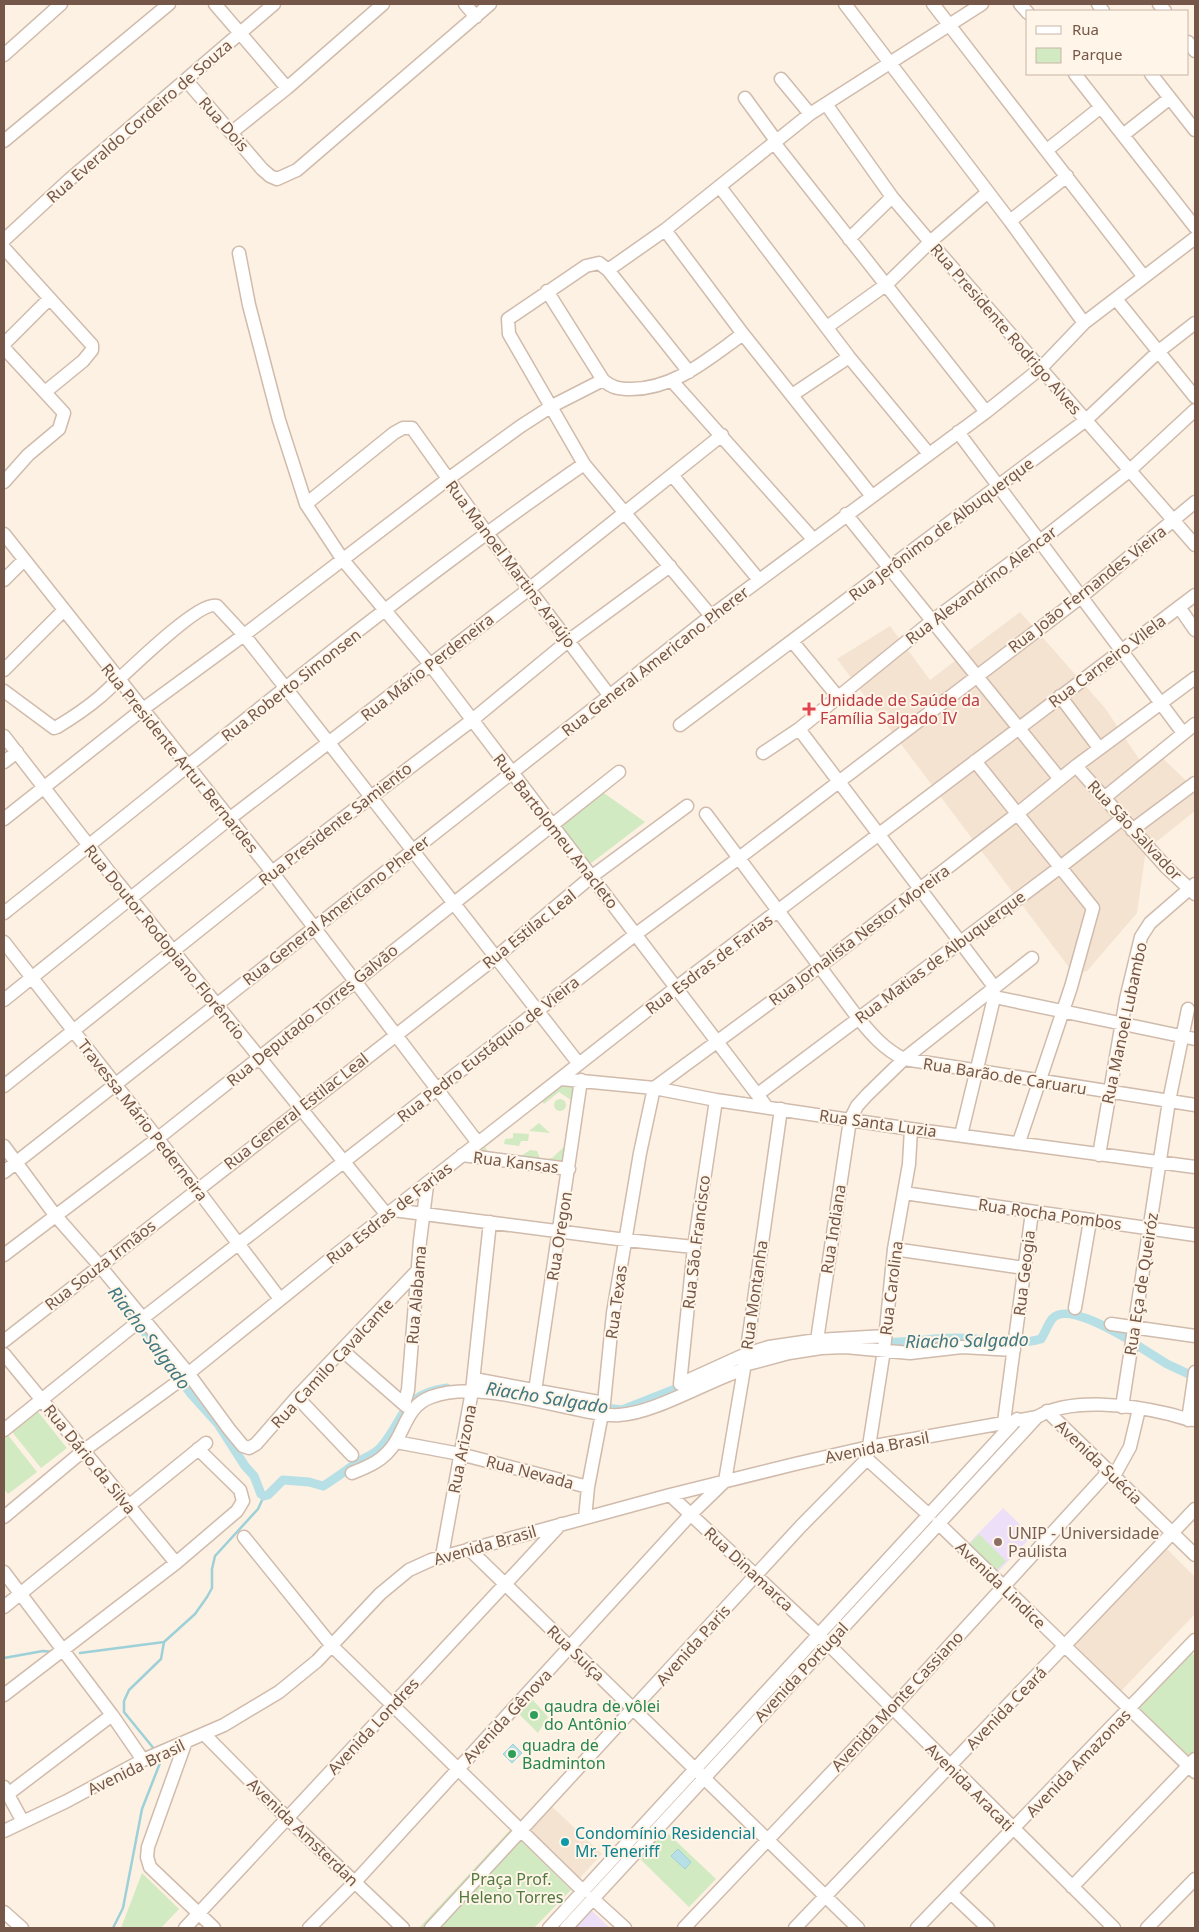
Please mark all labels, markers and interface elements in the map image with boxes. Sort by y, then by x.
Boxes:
legend [1026,10,1189,75]
text: Rua [1072,19,1099,39]
street label: Rua Everaldo Cordeiro de Souza [42,34,236,208]
text: Parque [1072,44,1122,64]
street label: Rua Dois [194,92,254,156]
street label: Rua Presidente Rodrigo Alves [925,239,1087,419]
street label: Rua Jerônimo de Albuquerque [844,452,1038,606]
street label: Rua Manoel Martins Araújo [441,476,581,652]
street label: Rua João Fernandes Vieira [1003,520,1171,658]
street label: Rua Alexandrino Alencar [901,521,1061,649]
street label: Rua General Americano Pherer [557,581,753,741]
street label: Rua Mário Perdeneira [356,608,498,726]
street label: Rua Carneiro Vilela [1044,610,1170,712]
street label: Rua Roberto Simonsen [217,623,365,747]
street label: Rua Presidente Artur Bernardes [96,658,264,858]
place label: Unidade de Saúde da Família Salgado IV [820,689,980,729]
marker: Unidade de Saúde da Família Salgado IV [802,702,816,716]
street label: Rua Bartolomeu Anacleto [488,749,624,913]
street label: Rua Presidente Samiento [254,757,416,891]
street label: Rua São Salvador [1083,775,1188,885]
street label: Rua General Americano Pherer [238,830,434,990]
street label: Rua Doutor Rodopiano Florêncio [79,840,251,1044]
street label: Rua Jornalista Nestor Moreira [764,860,954,1010]
street label: Rua Estilac Leal [477,884,581,974]
street label: Rua Matias de Albuquerque [850,886,1030,1028]
street label: Rua Esdras de Farias [641,909,777,1019]
street label: Rua Deputado Torres Galvão [222,939,402,1091]
street label: Rua Manoel Lubambo [1096,940,1152,1106]
street label: Rua Pedro Eustáquio de Vieira [392,971,584,1127]
street label: Travessa Mário Pederneira [73,1035,213,1205]
street label: Rua General Estilac Leal [219,1048,373,1174]
street label: Rua Barão de Caruaru [922,1052,1088,1100]
street label: Rua Santa Luzia [818,1104,938,1142]
street label: Rua Kansas [472,1146,560,1178]
street label: Rua Esdras de Farias [321,1157,457,1269]
street label: Rua São Francisco [677,1174,715,1310]
street label: Rua Indiana [815,1183,851,1275]
street label: Rua Oregon [541,1190,577,1282]
street label: Rua Rocha Pombos [977,1193,1123,1235]
street label: Rua Eça de Queiróz [1119,1211,1163,1357]
street label: Rua Souza Irmãos [40,1215,160,1315]
street label: Rua Geogia [1008,1229,1040,1317]
street label: Rua Montanha [735,1239,773,1351]
street label: Rua Carolina [874,1239,908,1337]
street label: Rua Alabama [401,1245,431,1345]
street label: Rua Texas [600,1264,632,1340]
water label: Riacho Salgado [103,1281,197,1394]
street label: Rua Camilo Cavalcante [266,1293,398,1433]
water label: Riacho Salgado [905,1327,1029,1353]
water label: Riacho Salgado [484,1375,610,1419]
street label: Rua Dário da Silva [39,1399,141,1519]
street label: Rua Arizona [443,1403,481,1495]
street label: Avenida Suécia [1051,1415,1147,1509]
street label: Avenida Brasil [823,1426,931,1468]
street label: Rua Nevada [484,1450,576,1494]
street label: Avenida Brasil [431,1520,539,1570]
street label: Rua Dinamarca [700,1522,798,1616]
place label: UNIP - Universidade Paulista [1008,1522,1159,1562]
street label: Avenida Lindice [951,1536,1051,1634]
marker: UNIP - Universidade Paulista [992,1536,1004,1548]
street label: Avenida Paris [651,1600,735,1690]
street label: Avenida Portugal [749,1617,853,1727]
street label: Rua Suíça [542,1620,610,1686]
street label: Avenida Monte Cassiano [826,1626,968,1776]
street label: Avenida Ceará [961,1662,1051,1754]
street label: Avenida Gênova [458,1664,556,1768]
street label: Avenida Londres [322,1673,424,1779]
place label: qaudra de vôlei do Antônio [544,1695,660,1735]
street label: Avenida Amazonas [1021,1704,1135,1822]
marker: qaudra de vôlei do Antônio [528,1709,540,1721]
street label: Avenida Brasil [84,1734,188,1800]
place label: quadra de Badminton [522,1734,606,1774]
street label: Avenida Aracati [921,1738,1019,1836]
marker: quadra de Badminton [506,1748,518,1760]
street label: Avenida Amsterdan [242,1773,364,1891]
place label: Condomínio Residencial Mr. Teneriff [575,1822,756,1862]
marker: Condomínio Residencial Mr. Teneriff [559,1836,571,1848]
park label: Praça Prof. Heleno Torres [459,1868,563,1908]

